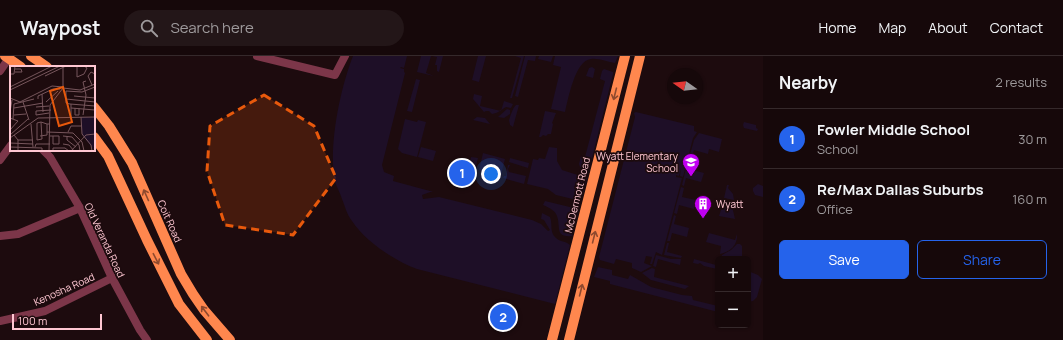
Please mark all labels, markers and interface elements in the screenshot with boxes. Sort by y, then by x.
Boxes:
search box [124,10,404,46]
text: Waypost [20,15,100,41]
icon: search [138,17,160,39]
text: Search here [170,17,254,38]
text: Home [819,18,856,37]
text: Map [878,18,906,37]
text: About [928,18,968,37]
text: Contact [990,18,1043,37]
inset map [10,66,95,151]
north arrow [667,68,703,104]
text: Nearby [779,71,837,94]
text: 2 results [995,73,1047,91]
one-way arrow [611,87,619,100]
text: Fowler Middle School [817,119,970,140]
text: 1 [789,130,795,148]
text: 30 m [1018,130,1047,148]
text: School [817,140,858,158]
place label: Wyatt Elementary School [596,149,679,175]
school or university icon: Wyatt Elementary School [681,152,701,177]
street label: McDermott Road [561,156,593,234]
pin: 1 [449,158,475,188]
your location [481,164,501,184]
text: Re/Max Dallas Suburbs [817,179,984,200]
one-way arrow [141,190,149,202]
text: 2 [788,190,796,208]
text: 160 m [1012,190,1047,208]
building icon: Wyatt [693,194,713,219]
place label: Wyatt [716,197,744,211]
street label: Coit Road [154,198,186,245]
street label: Old Veranda Road [82,200,128,280]
text: Office [817,200,853,218]
one-way arrow [591,230,599,243]
button: Save [779,240,909,279]
button: Share [917,240,1047,279]
one-way arrow [153,252,160,264]
map controls [715,256,751,328]
button: + [715,256,751,292]
street label: Kenosha Road [31,269,97,309]
one-way arrow [578,283,586,296]
button: − [715,292,751,328]
pin: 2 [490,302,516,332]
one-way arrow [201,305,209,316]
scale bar [12,312,102,331]
text: 100 m [18,313,47,328]

